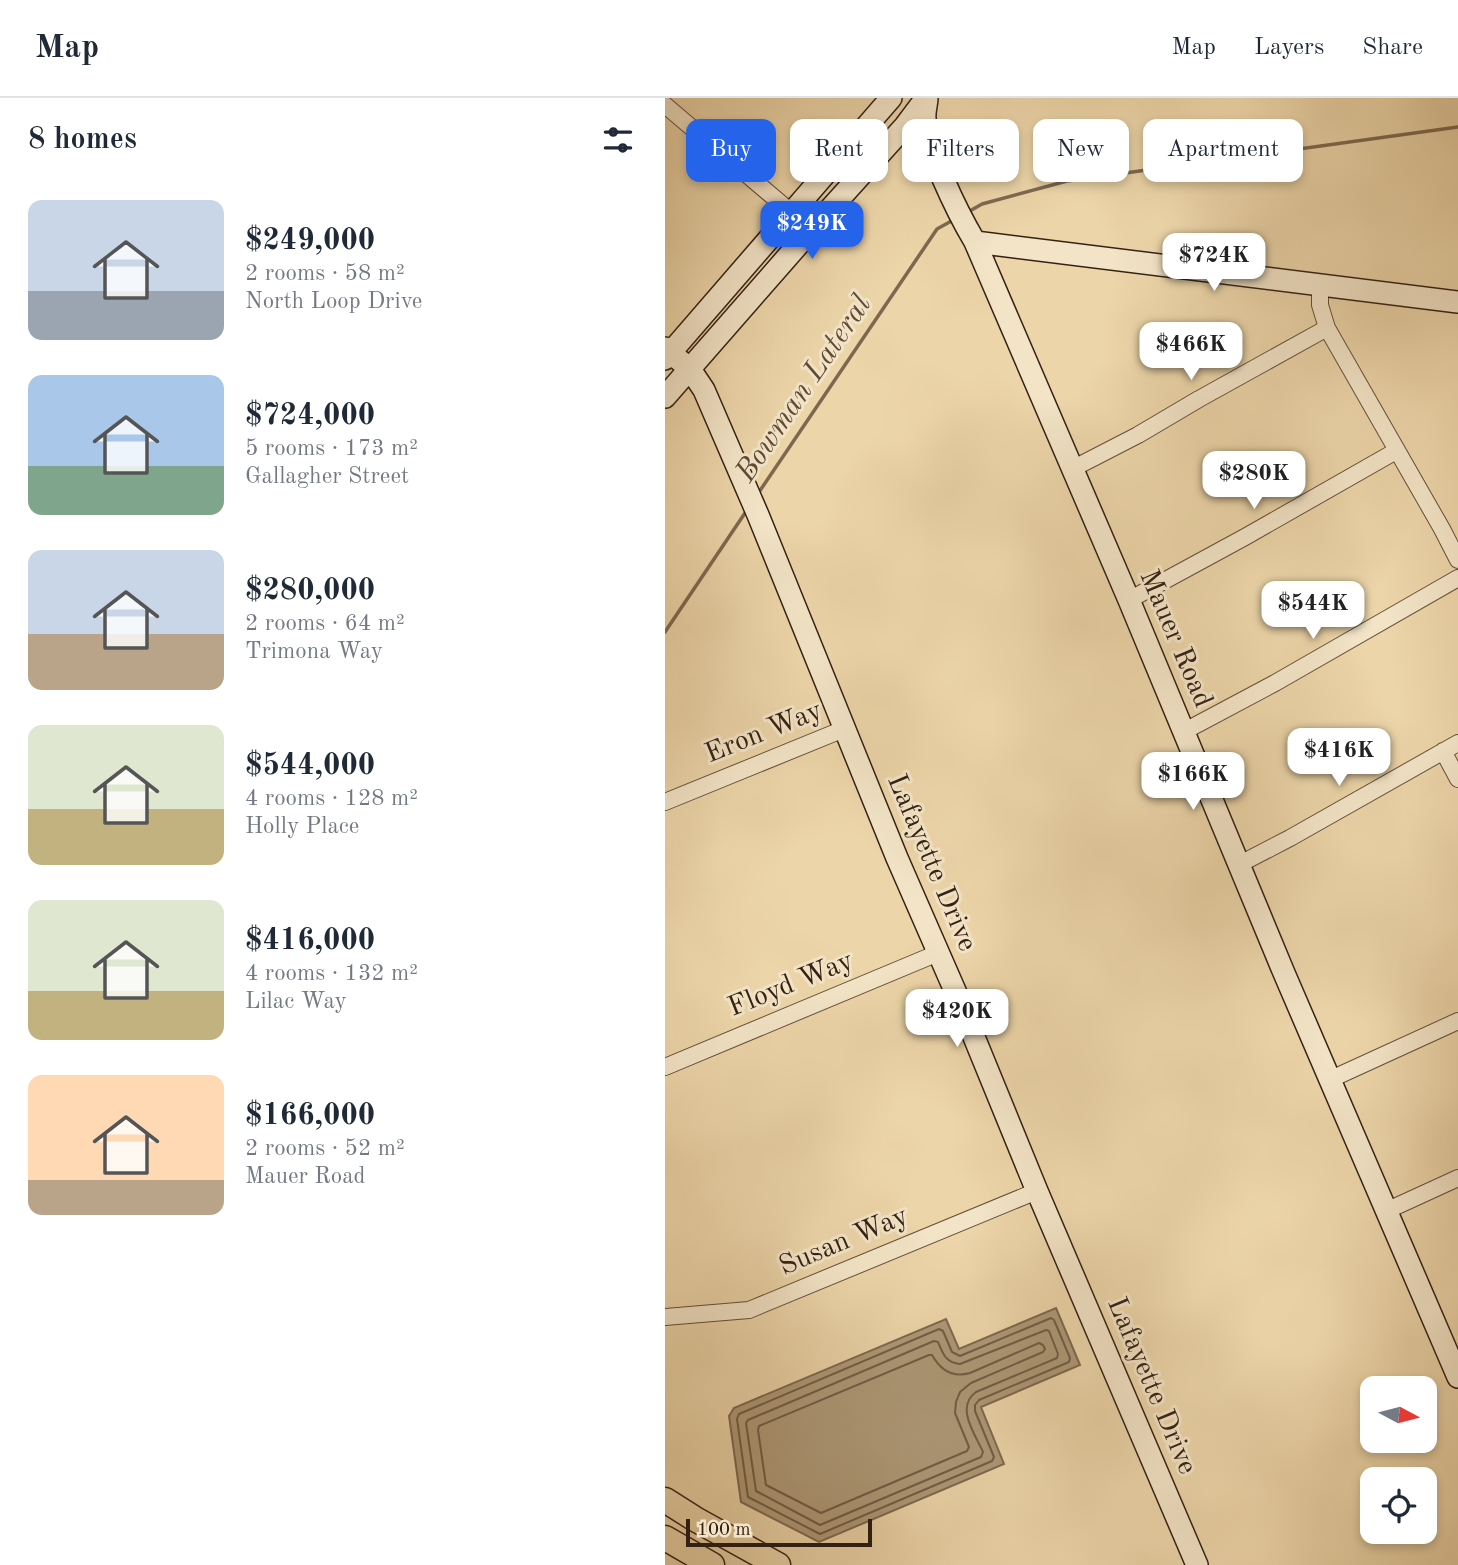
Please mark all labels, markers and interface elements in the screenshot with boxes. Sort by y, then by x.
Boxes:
text: Map [35,32,99,65]
text: Map [1172,36,1216,60]
text: Layers [1254,36,1324,60]
text: Share [1362,36,1423,60]
chip: Buy [686,119,776,182]
chip: Rent [790,119,888,182]
chip: Filters [902,119,1019,182]
chip: New [1033,119,1129,182]
chip: Apartment [1143,119,1303,182]
icon: filters [599,121,637,159]
text: 8 homes [28,125,137,155]
pin: $249K [763,202,861,261]
text: $249K [776,212,848,235]
text: $249,000 [245,226,375,256]
icon: home [84,228,168,312]
pin: $724K [1165,234,1263,293]
text: $724K [1178,244,1250,267]
text: 2 rooms · 58 m² [245,262,405,285]
text: North Loop Drive [245,290,422,313]
water label: Bowman Lateral [730,290,878,489]
pin: $466K [1142,322,1240,382]
text: $466K [1155,333,1227,356]
text: $724,000 [245,401,375,431]
icon: home [84,403,168,487]
text: 5 rooms · 173 m² [245,437,418,460]
pin: $280K [1205,452,1303,511]
text: $280K [1218,462,1290,485]
text: Gallagher Street [245,465,409,488]
street label: Mauer Road [1133,566,1217,712]
text: $280,000 [245,576,375,606]
icon: home [84,578,168,662]
pin: $544K [1264,582,1362,641]
text: $544K [1277,592,1349,615]
text: 2 rooms · 64 m² [245,612,405,635]
text: Trimona Way [245,640,383,663]
street label: Eron Way [701,697,827,769]
pin: $416K [1290,728,1388,788]
text: $416K [1303,739,1375,762]
text: $544,000 [245,751,375,781]
pin: $166K [1144,752,1242,812]
icon: home [84,753,168,837]
text: $166K [1157,763,1229,786]
street label: Lafayette Drive [881,770,981,956]
text: 4 rooms · 128 m² [245,787,418,810]
text: Holly Place [245,815,359,838]
text: $416,000 [245,926,375,956]
icon: home [84,928,168,1012]
street label: Floyd Way [724,947,858,1023]
text: 4 rooms · 132 m² [245,962,418,985]
text: Lilac Way [245,990,347,1013]
pin: $420K [908,990,1006,1049]
text: $420K [921,1000,993,1023]
text: $166,000 [245,1101,375,1131]
icon: home [84,1103,168,1187]
text: 2 rooms · 52 m² [245,1137,405,1160]
text: Mauer Road [245,1165,366,1188]
street label: Susan Way [775,1202,913,1282]
street label: Lafayette Drive [1101,1293,1201,1479]
north arrow [1360,1376,1437,1452]
map controls [1360,1376,1437,1544]
button: locate [1360,1467,1437,1544]
scale bar [686,1516,871,1548]
text: 100 m [697,1521,750,1540]

